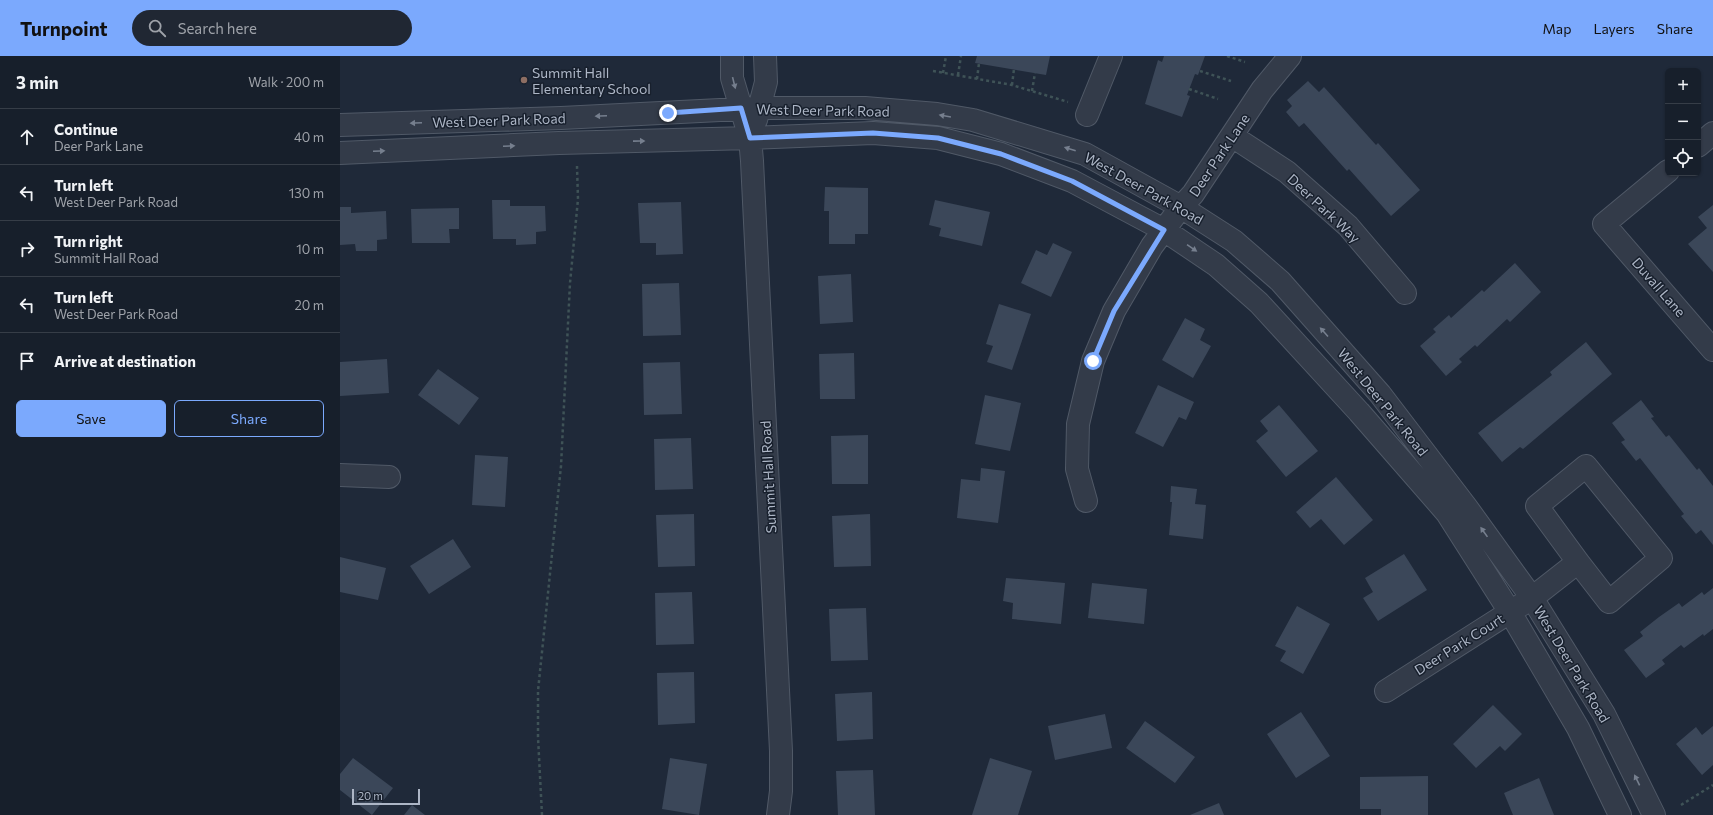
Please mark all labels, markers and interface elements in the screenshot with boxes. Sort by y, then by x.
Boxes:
search box [132,10,412,46]
text: Turnpoint [20,17,108,40]
icon: search [146,17,168,39]
text: Search here [178,19,257,37]
text: Map [1543,20,1571,37]
text: Layers [1593,20,1635,37]
text: Share [1657,20,1693,37]
place label: Summit Hall Elementary School [532,64,651,97]
map controls [1665,68,1701,176]
button: + [1665,68,1701,104]
text: 3 min [16,72,59,93]
text: Walk · 200 m [248,74,324,90]
marker: Summit Hall Elementary School [519,75,529,85]
one-way arrow [731,76,737,89]
street label: West Deer Park Road [756,100,890,120]
route end [659,104,677,122]
button: − [1665,104,1701,140]
street label: West Deer Park Road [432,109,566,131]
street label: Deer Park Lane [1185,110,1253,200]
one-way arrow [939,112,951,118]
one-way arrow [594,113,607,119]
text: Continue [54,120,118,138]
one-way arrow [409,120,422,126]
icon: ahead [16,126,38,148]
text: 40 m [294,129,324,145]
text: Deer Park Lane [54,138,143,154]
one-way arrow [633,138,646,144]
button: locate [1665,140,1701,176]
one-way arrow [503,142,515,149]
one-way arrow [1064,146,1076,152]
one-way arrow [373,148,385,155]
street label: West Deer Park Road [1082,148,1206,228]
street label: Deer Park Way [1284,170,1364,246]
text: Turn left [54,176,113,194]
icon: left [16,182,38,204]
text: 130 m [289,185,324,201]
text: West Deer Park Road [54,194,178,210]
text: Turn right [54,232,123,250]
icon: right [16,238,38,260]
text: 10 m [296,241,324,257]
one-way arrow [1186,245,1198,252]
text: Summit Hall Road [54,250,159,266]
street label: Duvall Lane [1629,254,1689,320]
text: Turn left [54,288,113,306]
icon: left [16,294,38,316]
text: 20 m [295,297,324,313]
text: West Deer Park Road [54,306,178,322]
one-way arrow [1320,327,1329,337]
street label: West Deer Park Road [1334,345,1432,459]
icon: arrive [16,350,38,372]
text: Arrive at destination [54,352,196,370]
route start [1084,352,1102,370]
button: Save [16,400,166,437]
button: Share [174,400,324,437]
street label: Summit Hall Road [757,420,779,534]
one-way arrow [1480,527,1488,537]
street label: West Deer Park Road [1530,602,1614,726]
street label: Deer Park Court [1411,610,1507,678]
one-way arrow [1634,774,1640,786]
scale bar [352,787,420,806]
text: 20 m [358,789,383,802]

